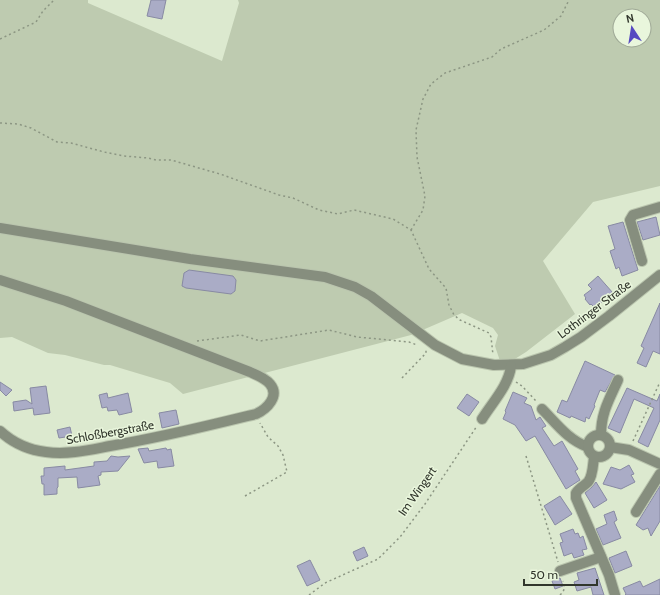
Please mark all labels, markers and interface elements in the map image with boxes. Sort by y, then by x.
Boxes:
north arrow [612,8,652,48]
text: N [625,11,635,26]
street label: Lothringer Straße [554,277,634,341]
street label: Schloßbergstraße [65,417,155,447]
street label: Im Wingert [395,463,439,519]
scale bar [524,561,597,587]
text: 50 m [530,567,558,582]

